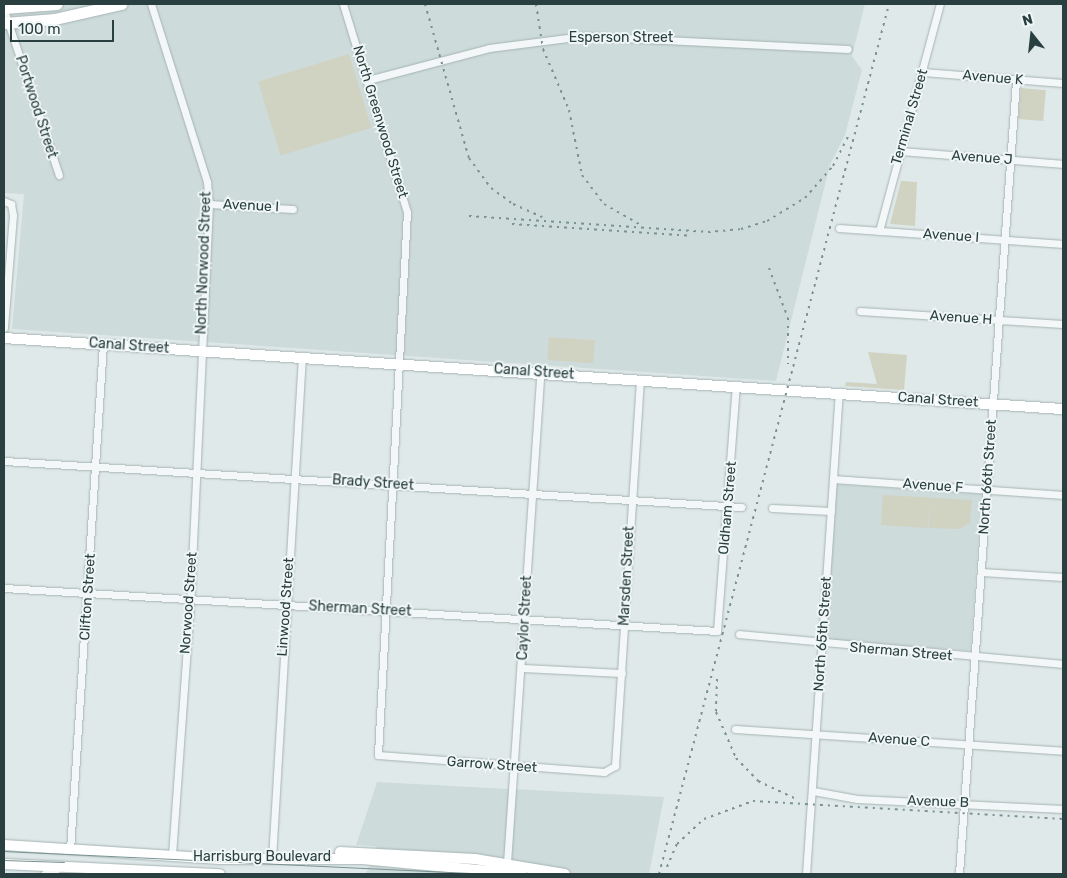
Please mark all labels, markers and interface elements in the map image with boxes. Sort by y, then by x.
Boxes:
scale bar [12,10,116,42]
north arrow [1007,10,1057,60]
text: N [1021,11,1035,30]
text: 100 m [18,20,60,38]
street label: Esperson Street [569,30,673,46]
street label: North Greenwood Street [349,44,411,200]
street label: Portwood Street [11,53,61,161]
street label: Terminal Street [888,67,932,167]
street label: Avenue K [962,67,1024,89]
street label: Avenue J [951,147,1013,169]
street label: North Norwood Street [193,191,215,335]
street label: Avenue I [222,196,280,216]
street label: Avenue I [922,226,980,246]
street label: Avenue H [929,307,993,329]
street label: Canal Street [88,335,170,357]
street label: Canal Street [493,361,575,383]
street label: Canal Street [897,389,979,411]
street label: North 66th Street [976,419,1000,535]
street label: Oldham Street [716,461,740,555]
street label: Brady Street [331,472,415,494]
street label: Avenue F [902,476,964,496]
street label: Marsden Street [616,526,638,626]
street label: Norwood Street [177,551,201,655]
street label: Clifton Street [77,553,99,641]
street label: Linwood Street [274,557,298,657]
street label: Caylor Street [514,575,536,661]
street label: North 65th Street [811,576,835,692]
street label: Sherman Street [308,598,412,620]
street label: Sherman Street [849,639,953,665]
street label: Avenue C [868,729,930,751]
street label: Garrow Street [446,753,538,777]
street label: Avenue B [907,793,969,811]
street label: Harrisburg Boulevard [193,849,331,865]

